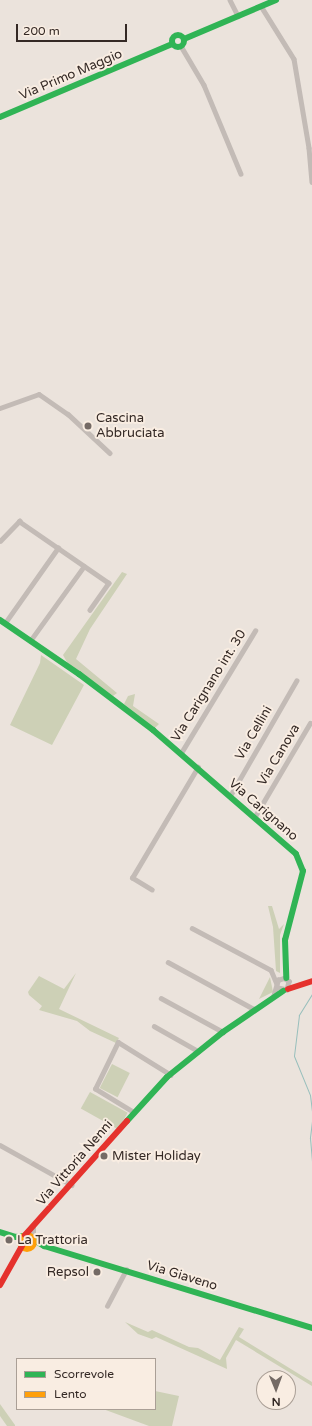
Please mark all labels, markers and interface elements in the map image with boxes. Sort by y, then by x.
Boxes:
scale bar [18,16,129,42]
text: 200 m [23,24,60,38]
street label: Via Primo Maggio [17,46,125,104]
place label: Cascina Abbruciata [96,411,165,442]
marker: Cascina Abbruciata [83,421,93,431]
street label: Via Carignano int. 30 [168,627,250,745]
street label: Via Cellini [232,703,276,763]
street label: Via Canova [255,721,303,789]
street label: Via Carignano [225,776,301,844]
street label: Via Vittoria Nenni [34,1117,116,1209]
place label: Mister Holiday [112,1148,201,1164]
marker: Mister Holiday [99,1151,109,1161]
place label: La Trattoria [17,1232,88,1248]
marker: La Trattoria [4,1235,14,1245]
street label: Via Giaveno [145,1258,219,1294]
place label: Repsol [47,1264,89,1280]
marker: Repsol [92,1267,102,1277]
legend [16,1358,156,1410]
text: Scorrevole [54,1367,114,1381]
north arrow [256,1370,296,1410]
text: Lento [54,1387,87,1401]
text: N [272,1395,281,1408]

